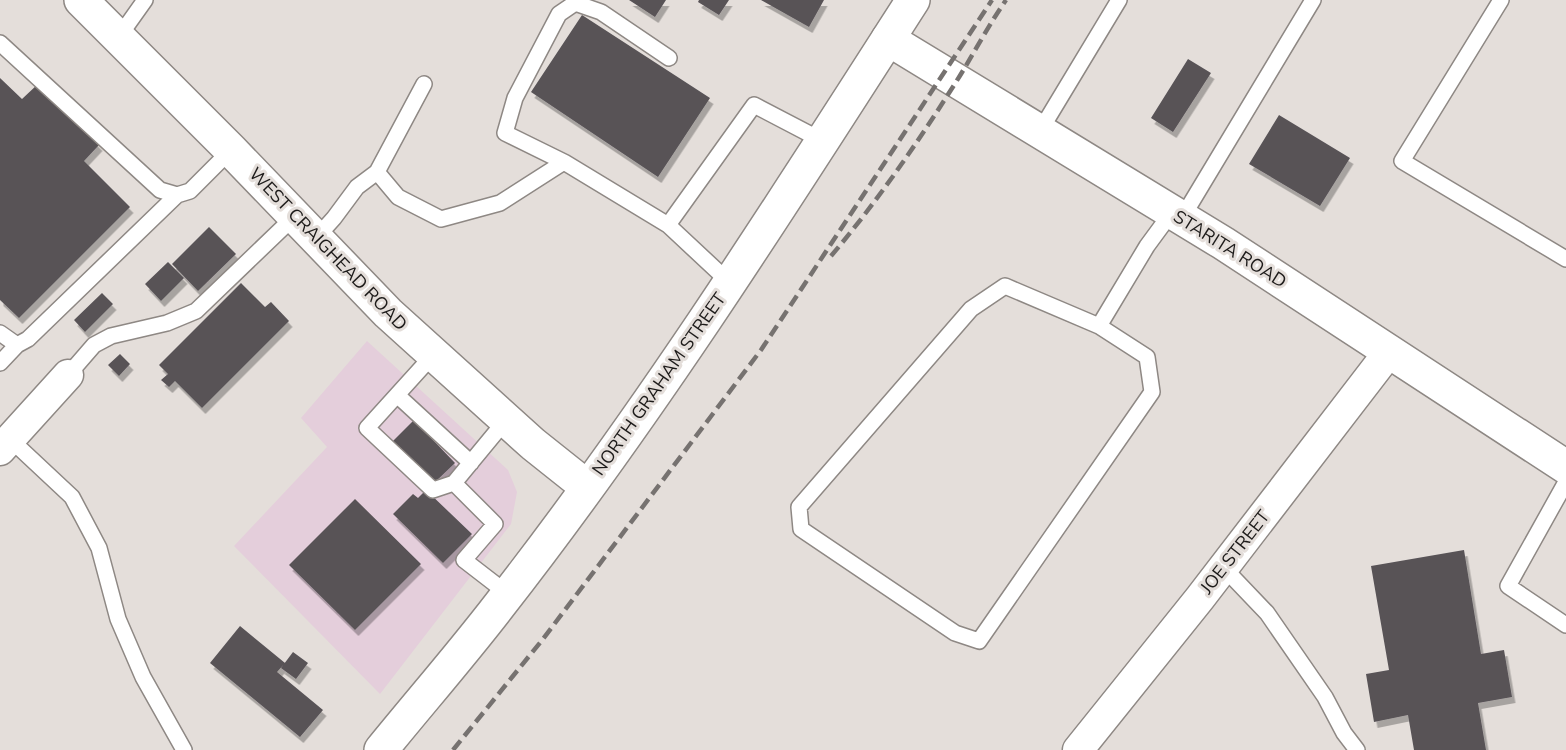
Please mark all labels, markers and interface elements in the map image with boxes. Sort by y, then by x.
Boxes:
street label: WEST CRAIGHEAD ROAD [244,162,412,336]
street label: STARITA ROAD [1169,205,1291,293]
street label: NORTH GRAHAM STREET [587,288,731,480]
street label: JOE STREET [1194,505,1275,600]

